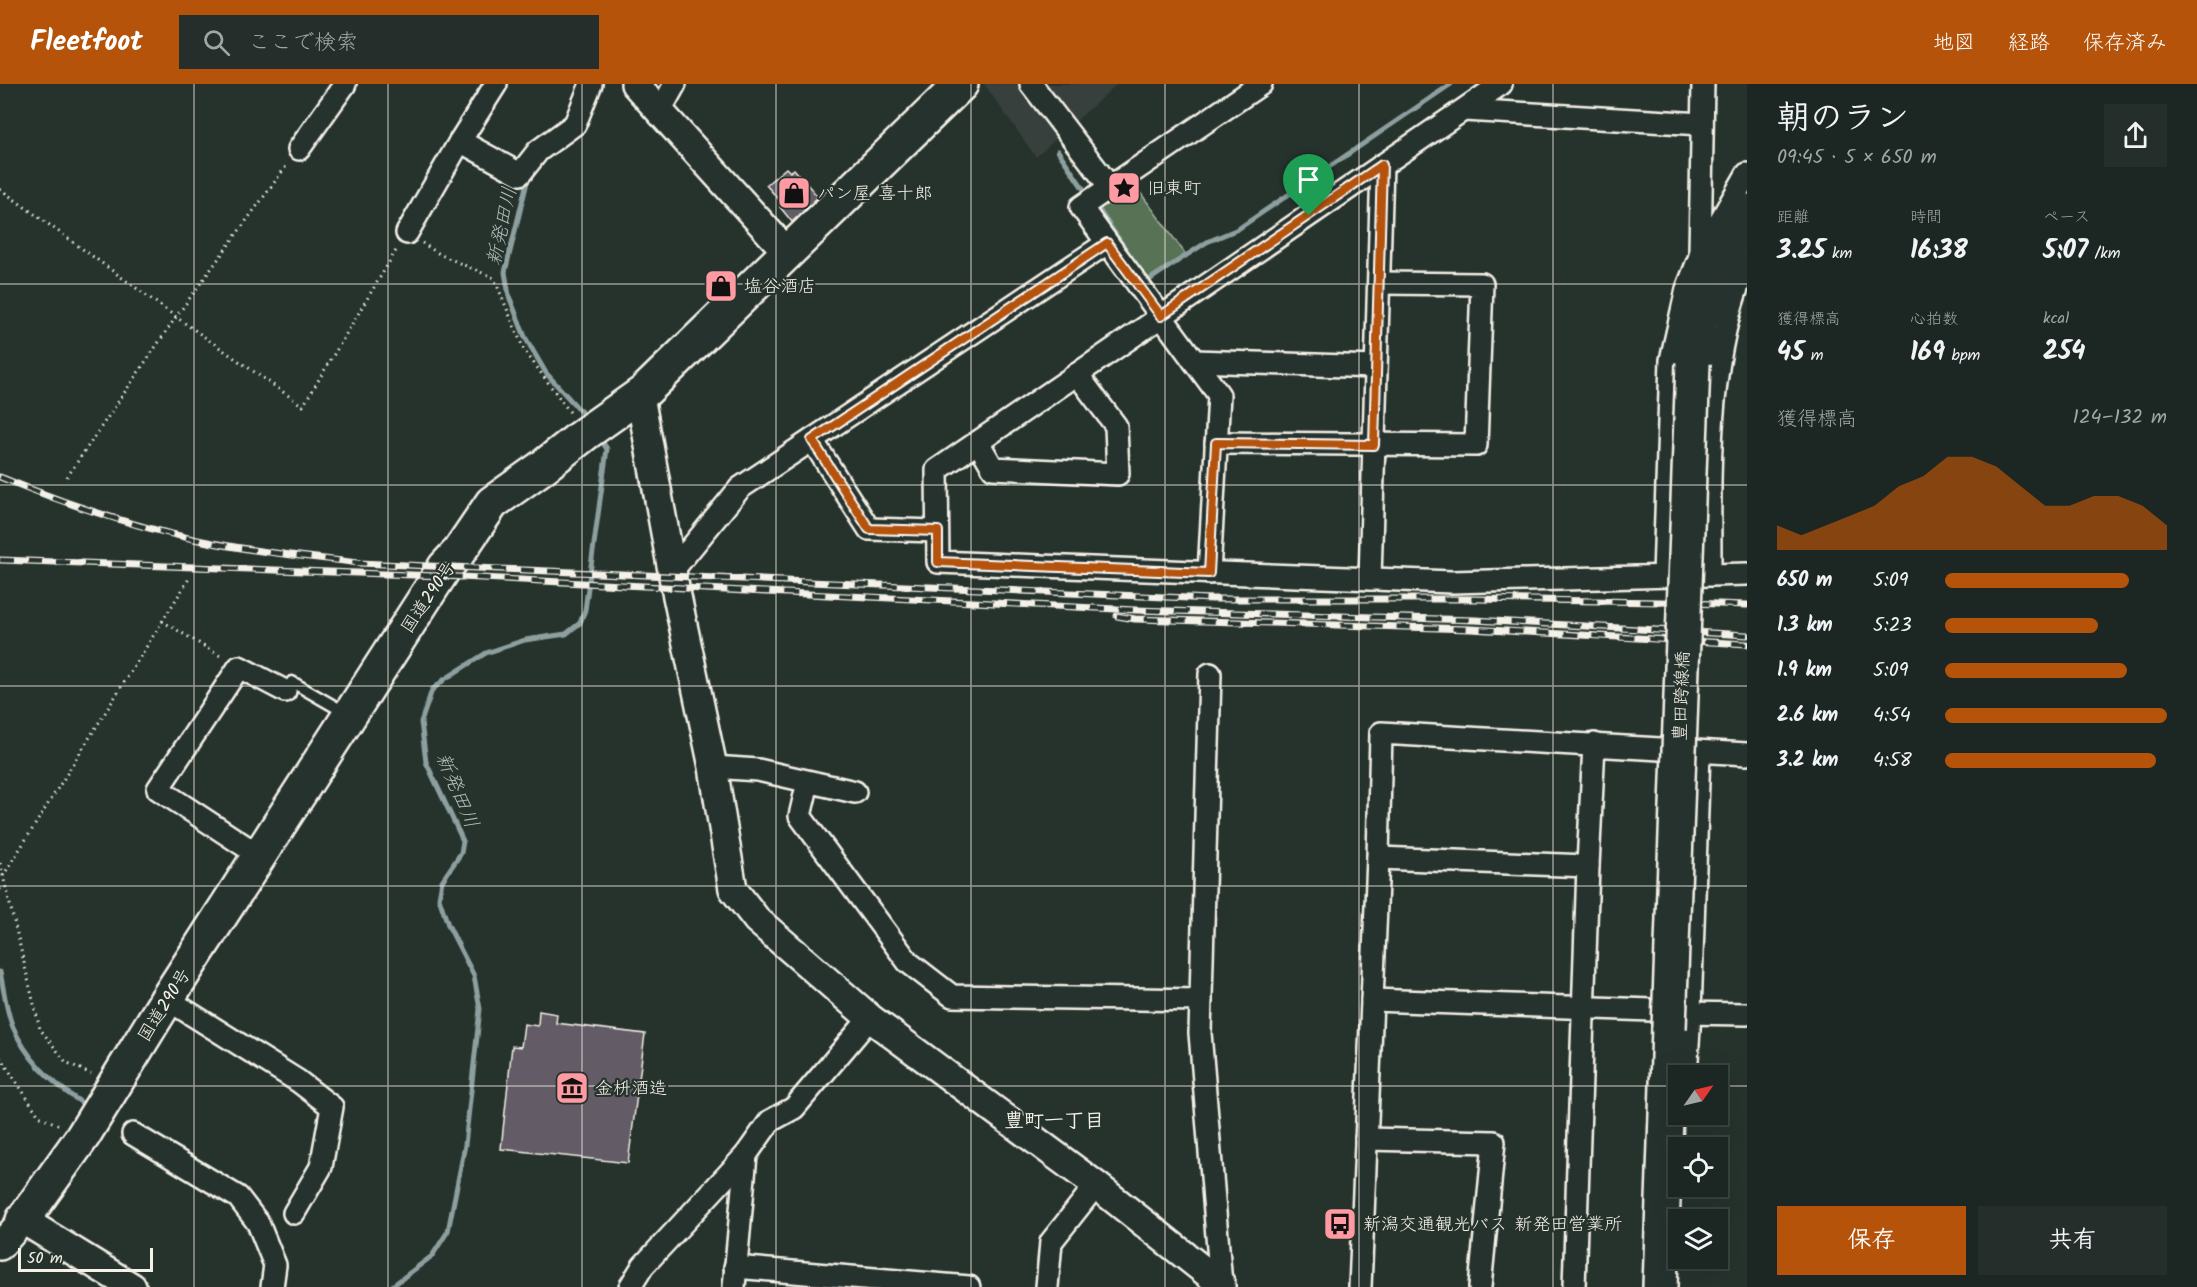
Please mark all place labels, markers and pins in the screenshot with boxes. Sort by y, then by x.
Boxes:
pin [1283,154,1334,216]
place icon: 旧東町 [1106,170,1142,206]
shop icon: パン屋 喜十郎 [776,175,812,211]
place label: 旧東町 [1147,175,1201,204]
place label: パン屋 喜十郎 [817,180,932,209]
shop icon: 塩谷酒店 [703,268,739,304]
place label: 塩谷酒店 [744,273,816,302]
museum icon: 金枡酒造 [554,1070,590,1106]
place label: 金枡酒造 [595,1075,667,1104]
bus stop icon: 新潟交通観光バス 新発田営業所 [1322,1206,1358,1242]
place label: 新潟交通観光バス 新発田営業所 [1363,1211,1622,1240]

